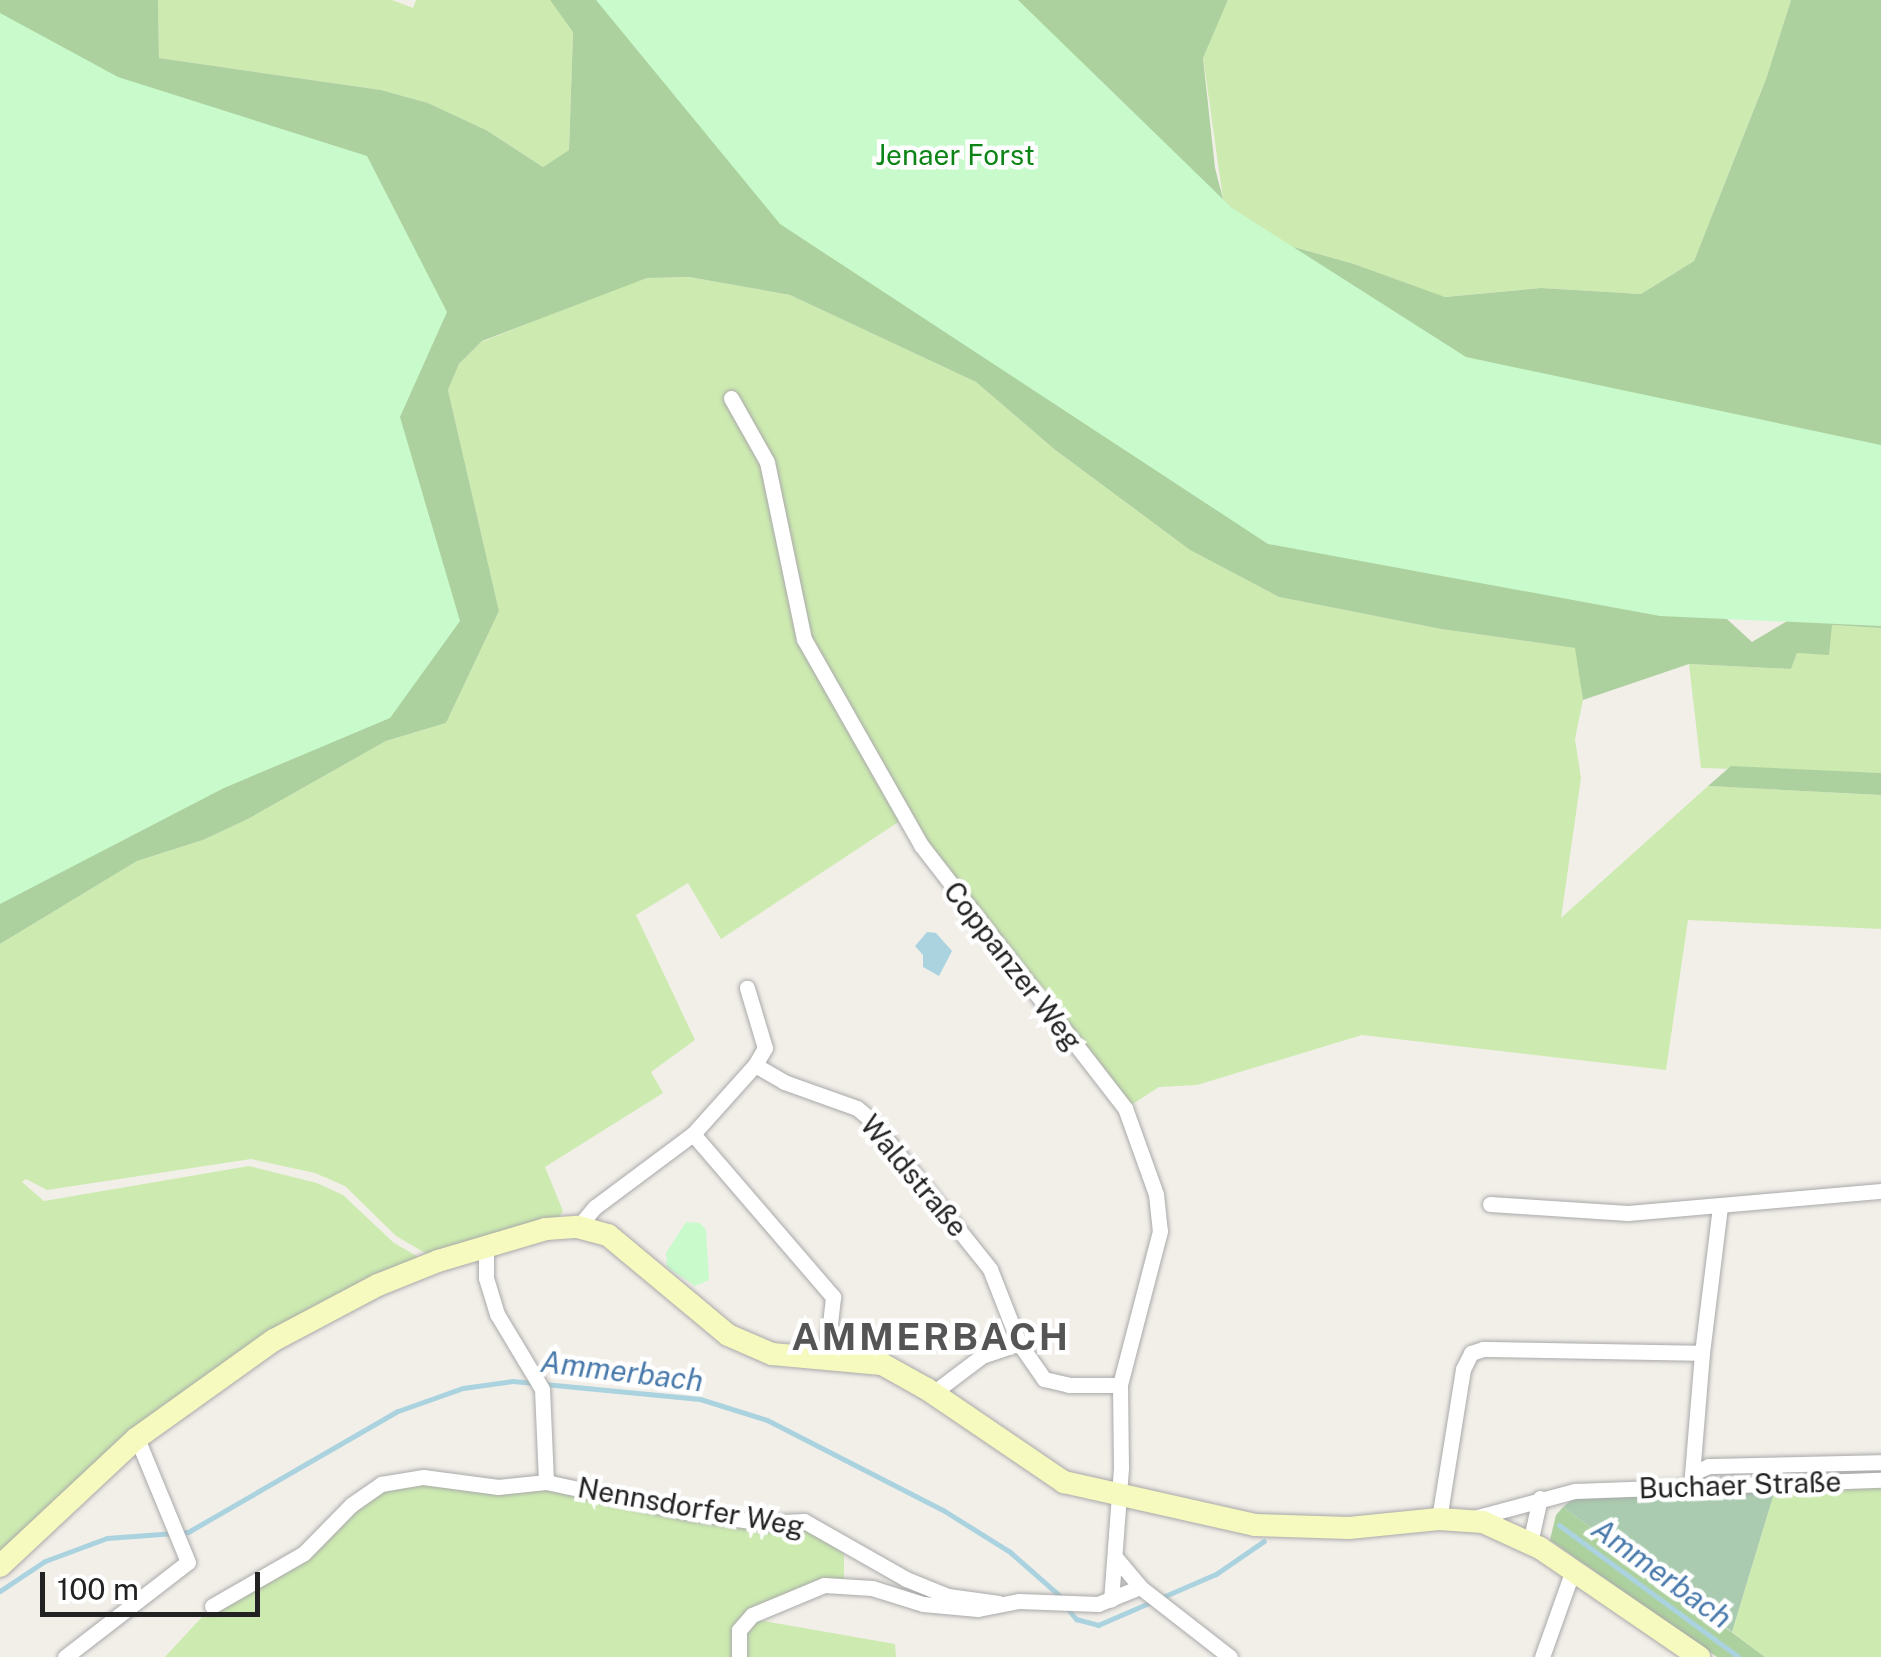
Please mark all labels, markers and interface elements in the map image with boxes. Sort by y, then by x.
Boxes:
park label: Jenaer Forst [875,138,1035,172]
street label: Coppanzer Weg [937,875,1089,1057]
street label: Waldstraße [853,1108,975,1244]
district label: AMMERBACH [792,1314,1070,1360]
water label: Ammerbach [539,1343,705,1399]
street label: Buchaer Straße [1638,1465,1842,1505]
street label: Nennsdorfer Weg [575,1470,807,1544]
water label: Ammerbach [1585,1510,1739,1636]
scale bar [45,1552,265,1614]
text: 100 m [57,1571,139,1607]

